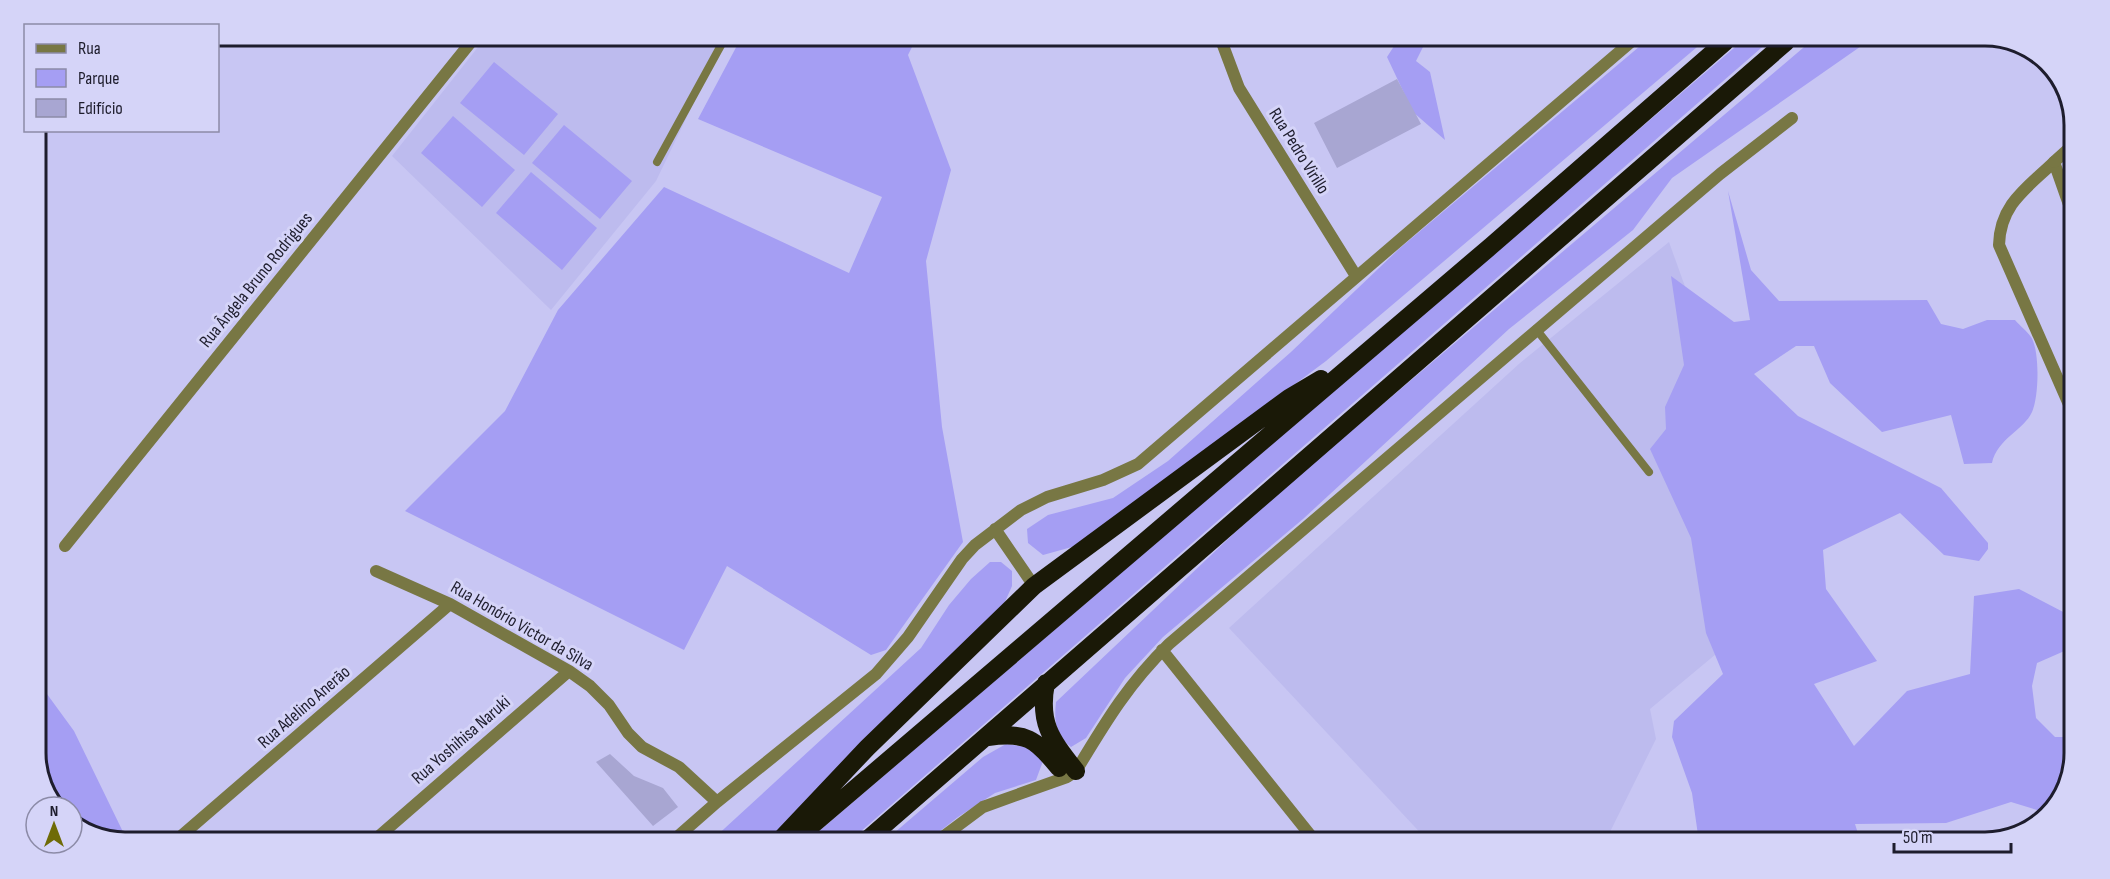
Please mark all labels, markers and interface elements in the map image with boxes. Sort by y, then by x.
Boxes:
legend [24,24,219,132]
text: Rua [78,38,101,59]
text: Parque [78,68,119,89]
text: Edifício [78,98,123,119]
street label: Rua Pedro Virillo [1264,104,1334,198]
street label: Rua Ângela Bruno Rodrigues [195,208,317,352]
street label: Rua Honório Victor da Silva [447,577,597,675]
street label: Rua Adelino Anerão [254,661,354,753]
street label: Rua Yoshihisa Naruki [408,692,514,788]
north arrow [24,795,84,855]
text: N [50,802,58,821]
scale bar [1894,816,2011,854]
text: 50 m [1903,827,1933,848]

